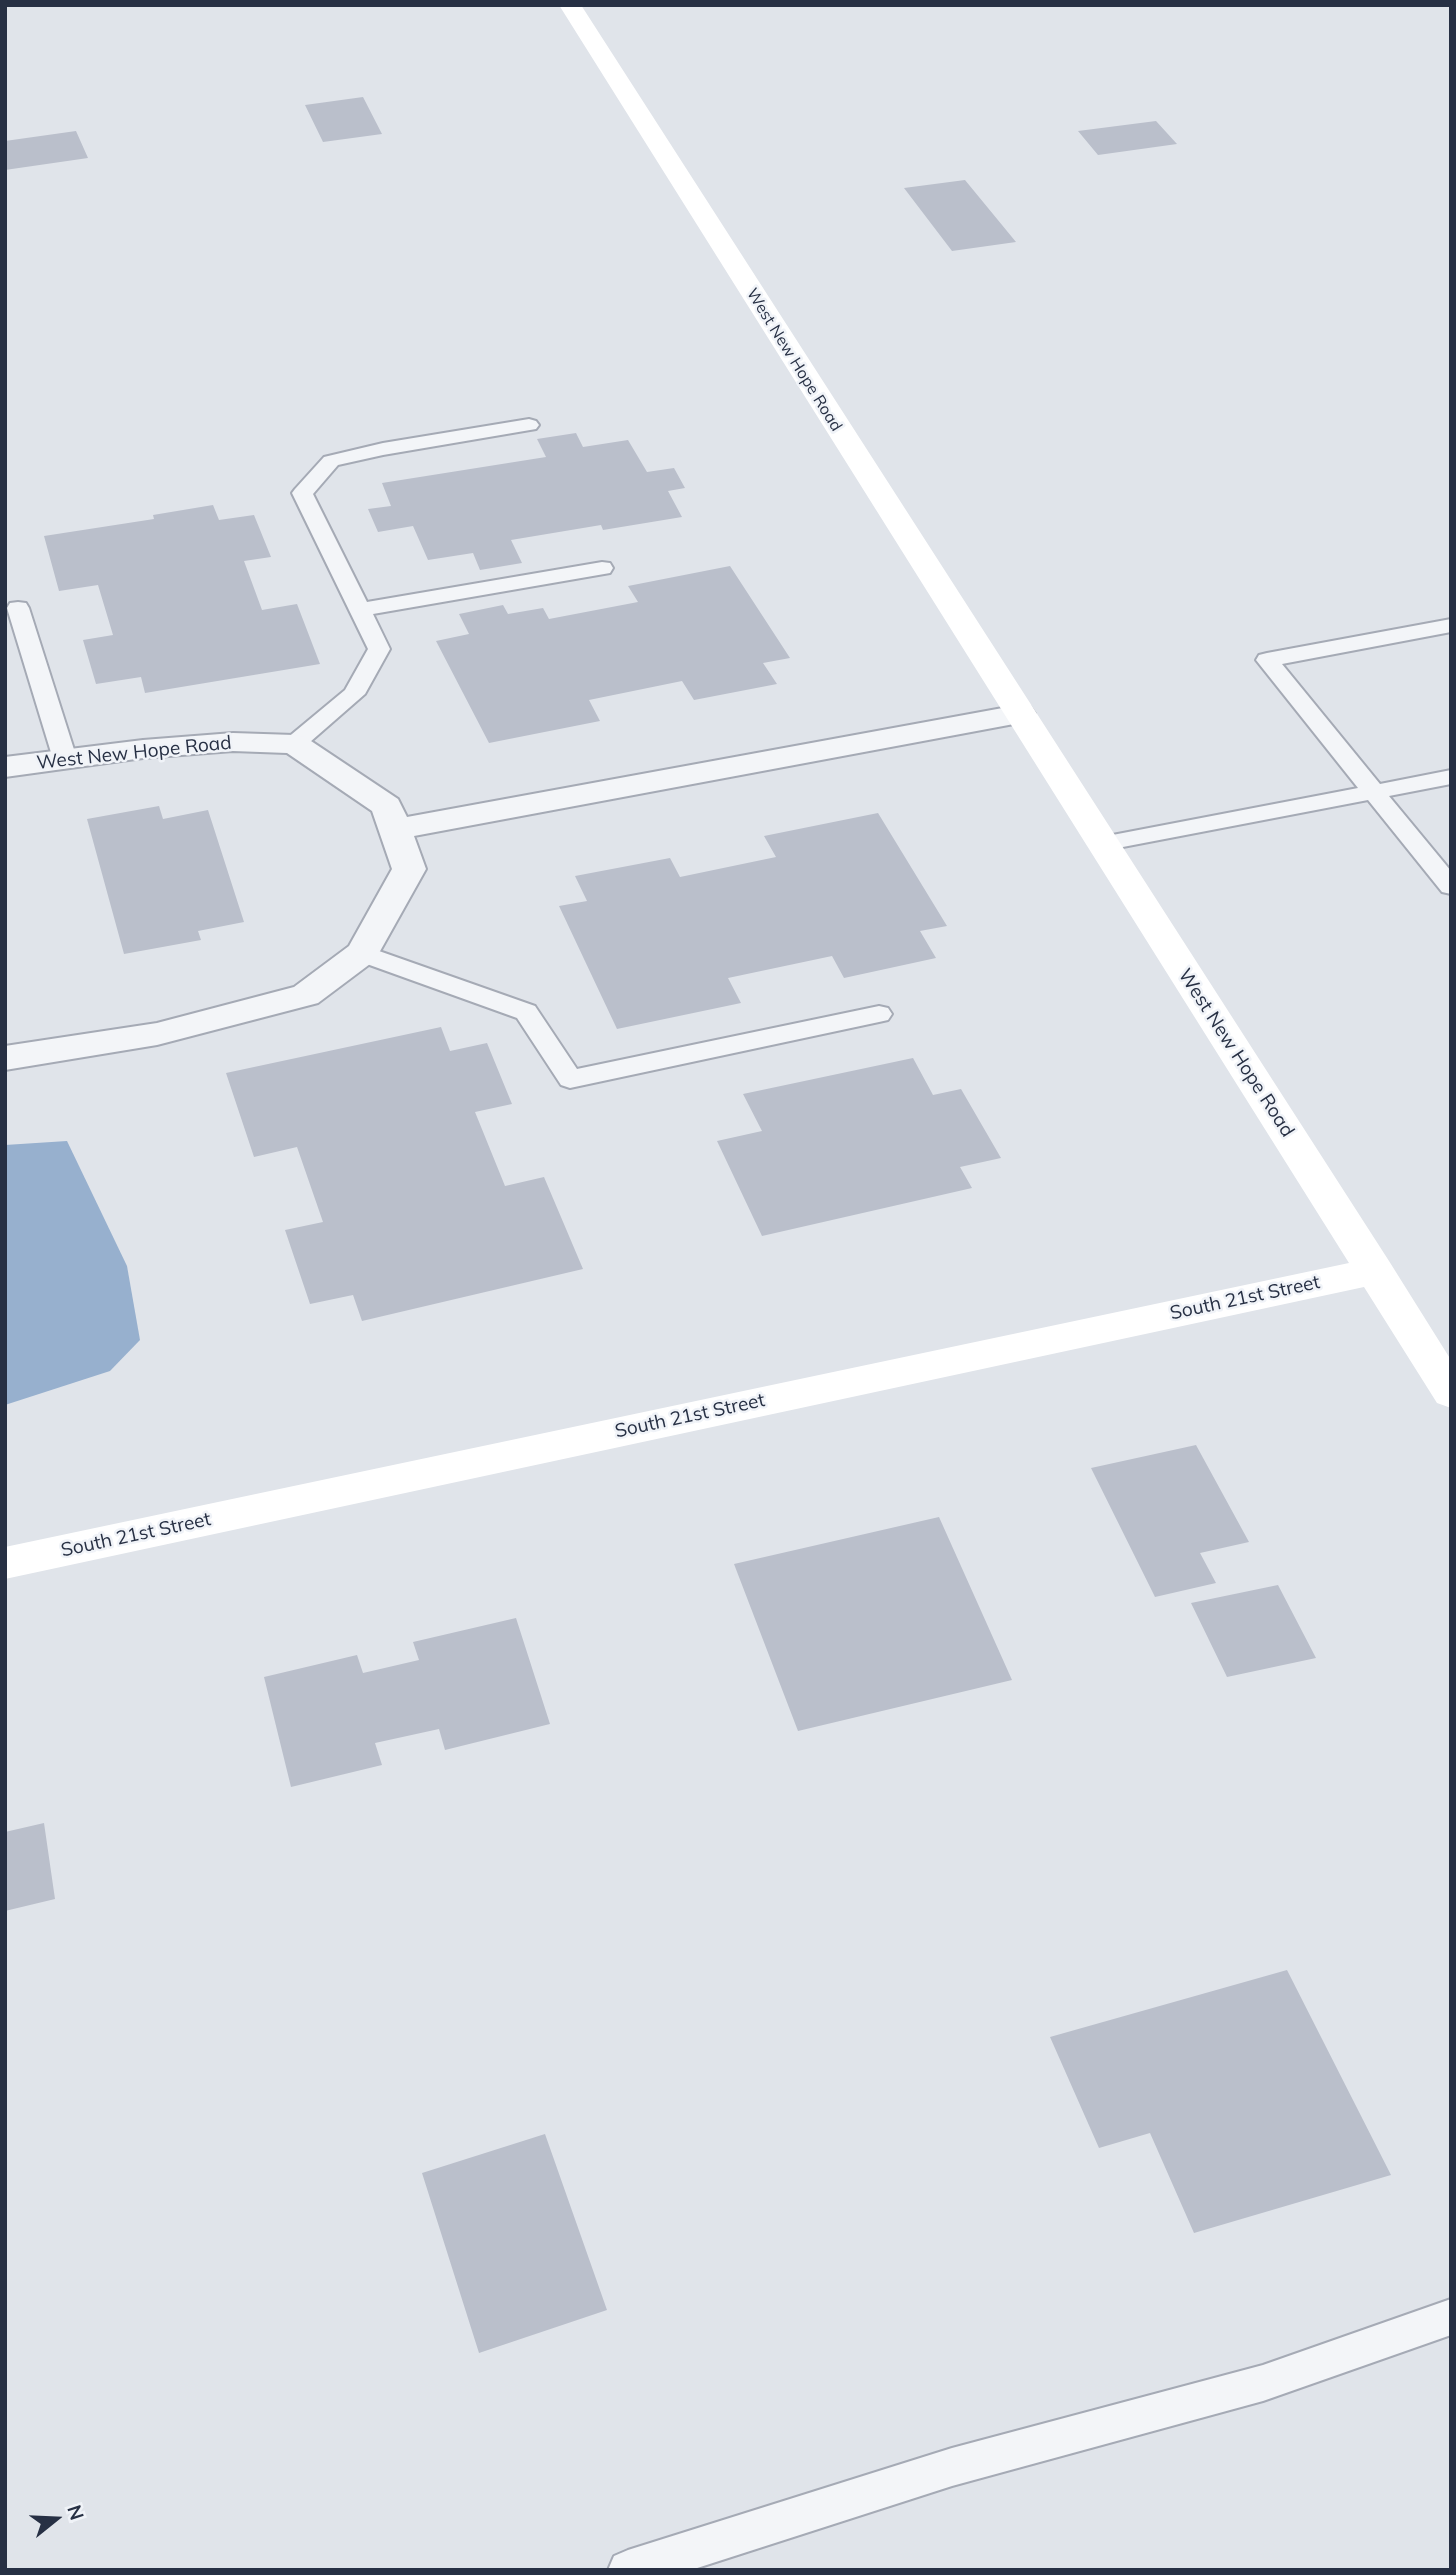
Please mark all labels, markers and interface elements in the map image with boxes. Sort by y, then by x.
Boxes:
street label: West New Hope Road [742,285,846,435]
street label: West New Hope Road [35,731,233,775]
street label: West New Hope Road [1173,965,1299,1141]
street label: South 21st Street [1168,1271,1322,1325]
street label: South 21st Street [613,1389,767,1443]
street label: South 21st Street [59,1508,213,1562]
north arrow [21,2484,91,2554]
text: N [62,2502,90,2523]

